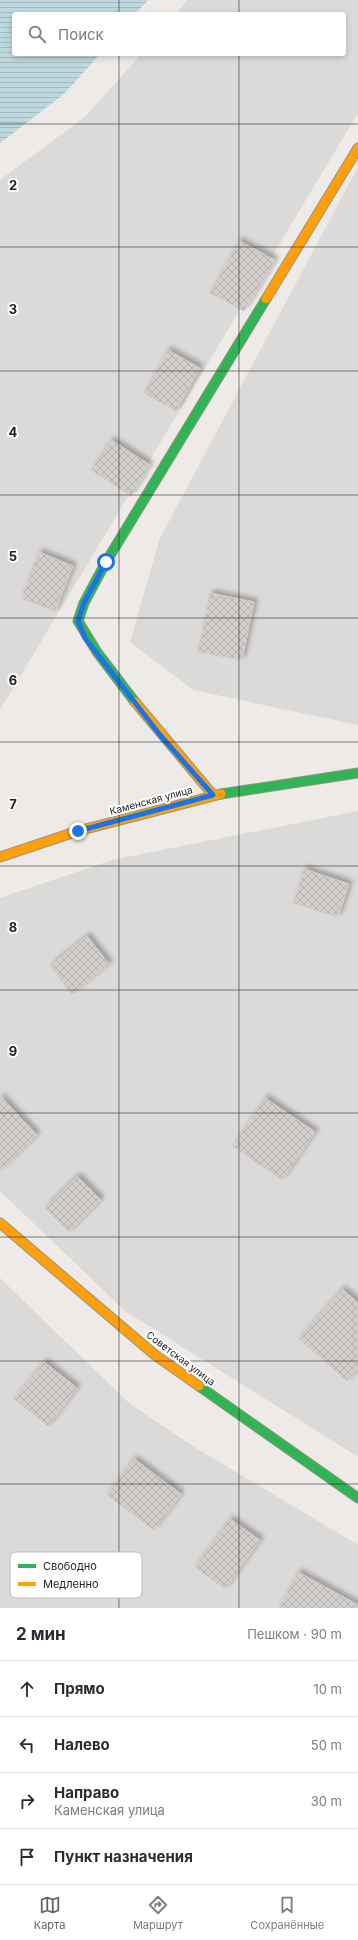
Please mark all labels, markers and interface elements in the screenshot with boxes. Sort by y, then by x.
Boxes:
search box [12,12,346,56]
icon: search [26,23,48,45]
text: Поиск [58,25,104,44]
text: 2 [9,177,17,193]
text: 3 [9,301,17,317]
text: 4 [9,424,18,440]
text: 5 [9,548,17,564]
route start [97,553,115,571]
text: 6 [9,672,17,688]
street label: Каменская улица [108,783,194,817]
text: 7 [9,796,17,812]
route end [69,822,87,840]
text: 8 [9,919,17,935]
text: 9 [9,1043,17,1059]
street label: Советская улица [144,1328,218,1388]
legend [10,1552,142,1598]
text: Свободно [43,1559,97,1573]
text: Медленно [43,1577,99,1591]
text: 2 мин [16,1624,66,1644]
text: Пешком · 90 m [247,1626,342,1642]
icon: ahead [16,1678,38,1700]
text: Прямо [54,1679,105,1698]
text: 10 m [313,1681,342,1697]
icon: left [16,1734,38,1756]
text: Налево [54,1735,110,1754]
text: 50 m [311,1737,342,1753]
text: Направо [54,1783,119,1802]
icon: right [16,1790,38,1812]
text: 30 m [311,1793,342,1809]
text: Каменская улица [54,1802,165,1818]
icon: arrive [16,1846,38,1868]
text: Пункт назначения [54,1847,193,1866]
tab: Карта [34,1894,65,1932]
tab: Маршрут [133,1894,183,1932]
tab: Сохранённые [250,1894,324,1932]

